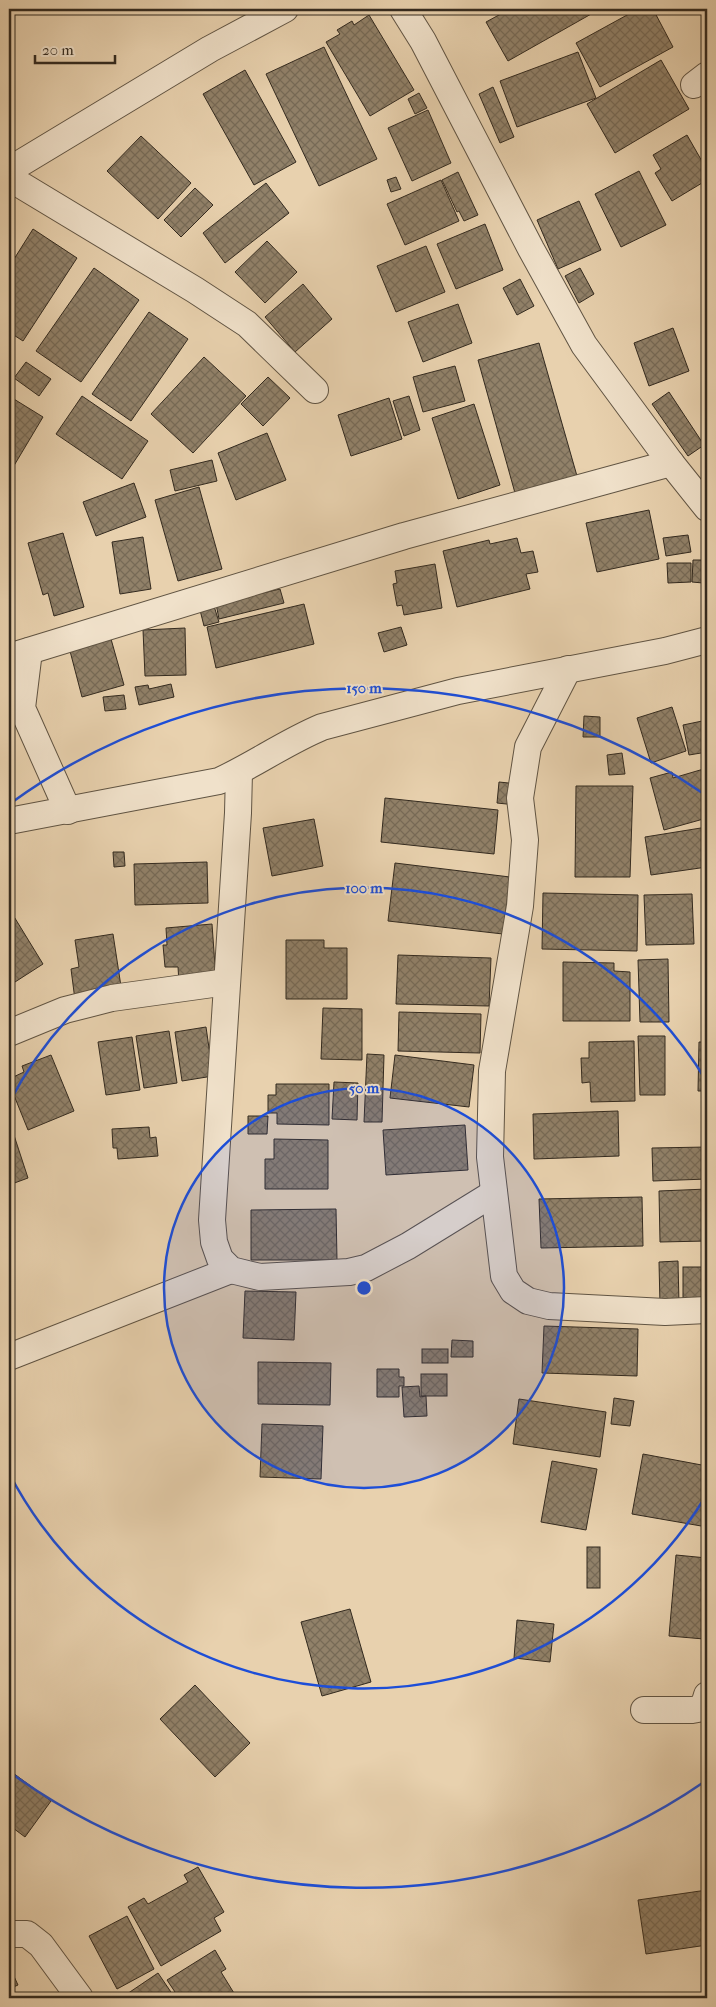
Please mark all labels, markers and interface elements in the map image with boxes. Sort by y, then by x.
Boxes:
scale bar [35,32,115,64]
text: 20 m [42,41,74,59]
text: 150 m [346,679,382,697]
text: 100 m [345,879,383,897]
text: 50 m [349,1079,380,1097]
centre of rings [355,1279,373,1297]

